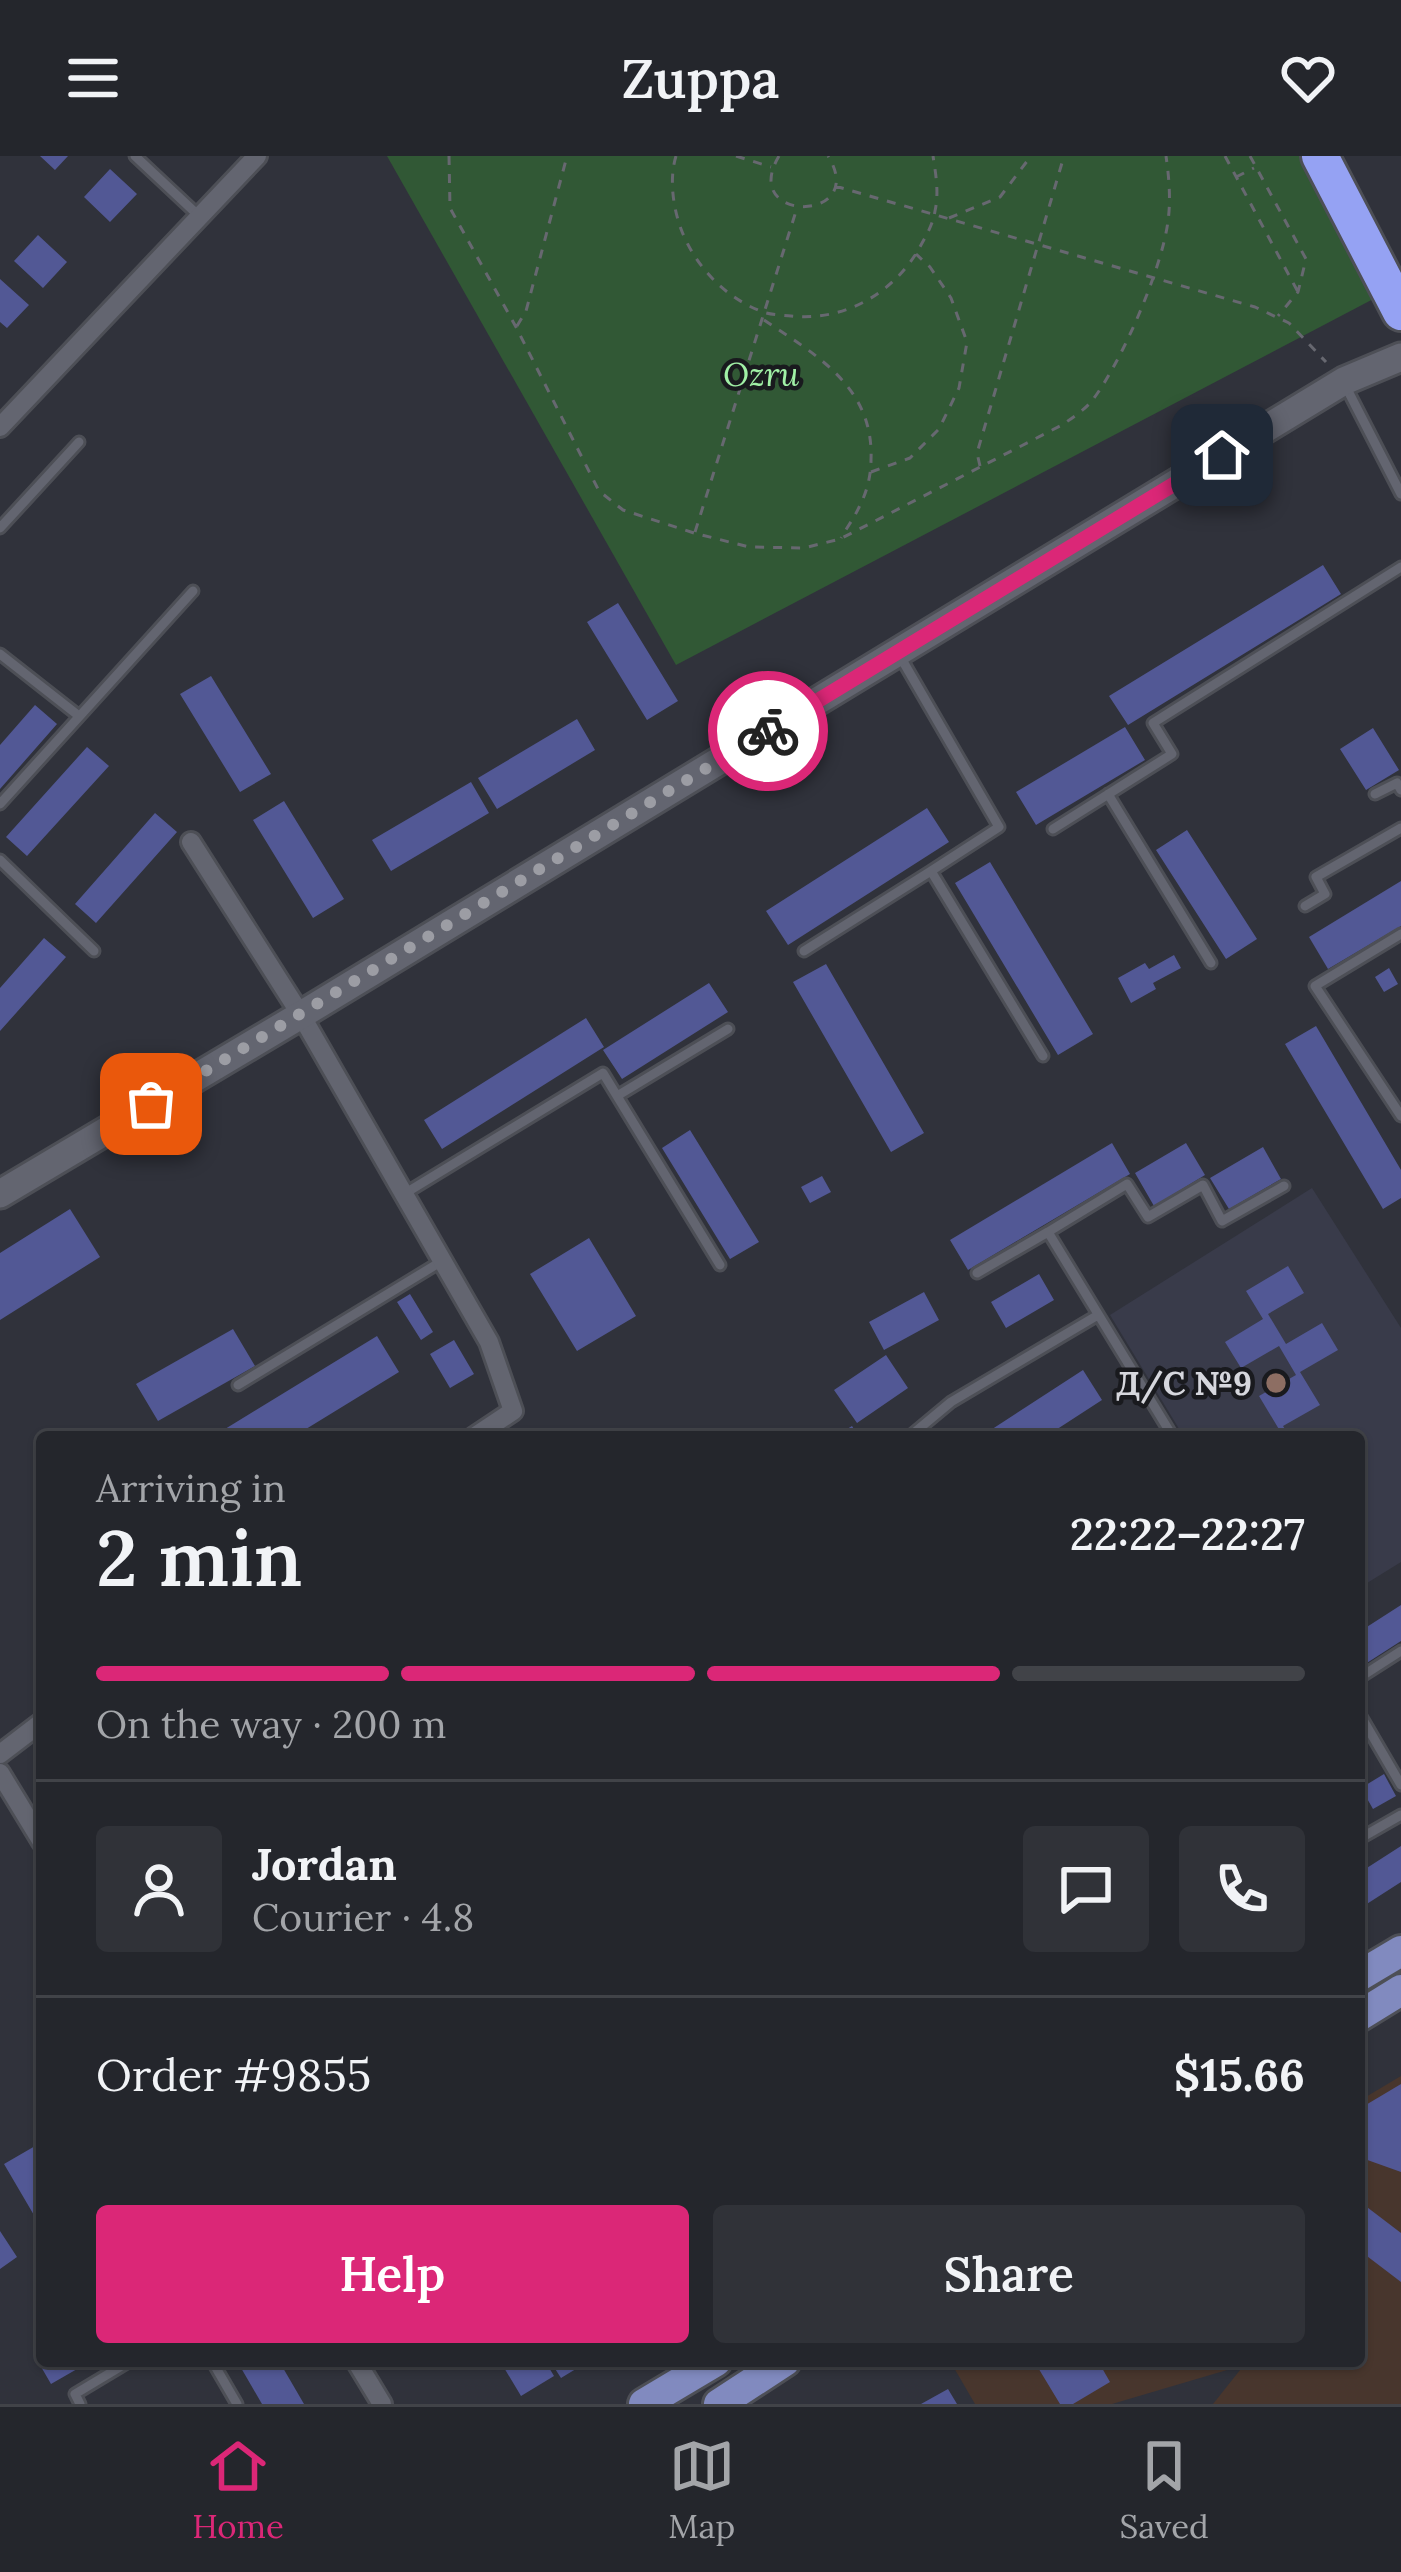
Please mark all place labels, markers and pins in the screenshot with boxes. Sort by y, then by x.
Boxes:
pin [1171,404,1273,506]
pin [100,1053,202,1155]
place label: Д/С №9 [1116,1362,1252,1404]
marker: Д/С №9 [1263,1370,1289,1396]

